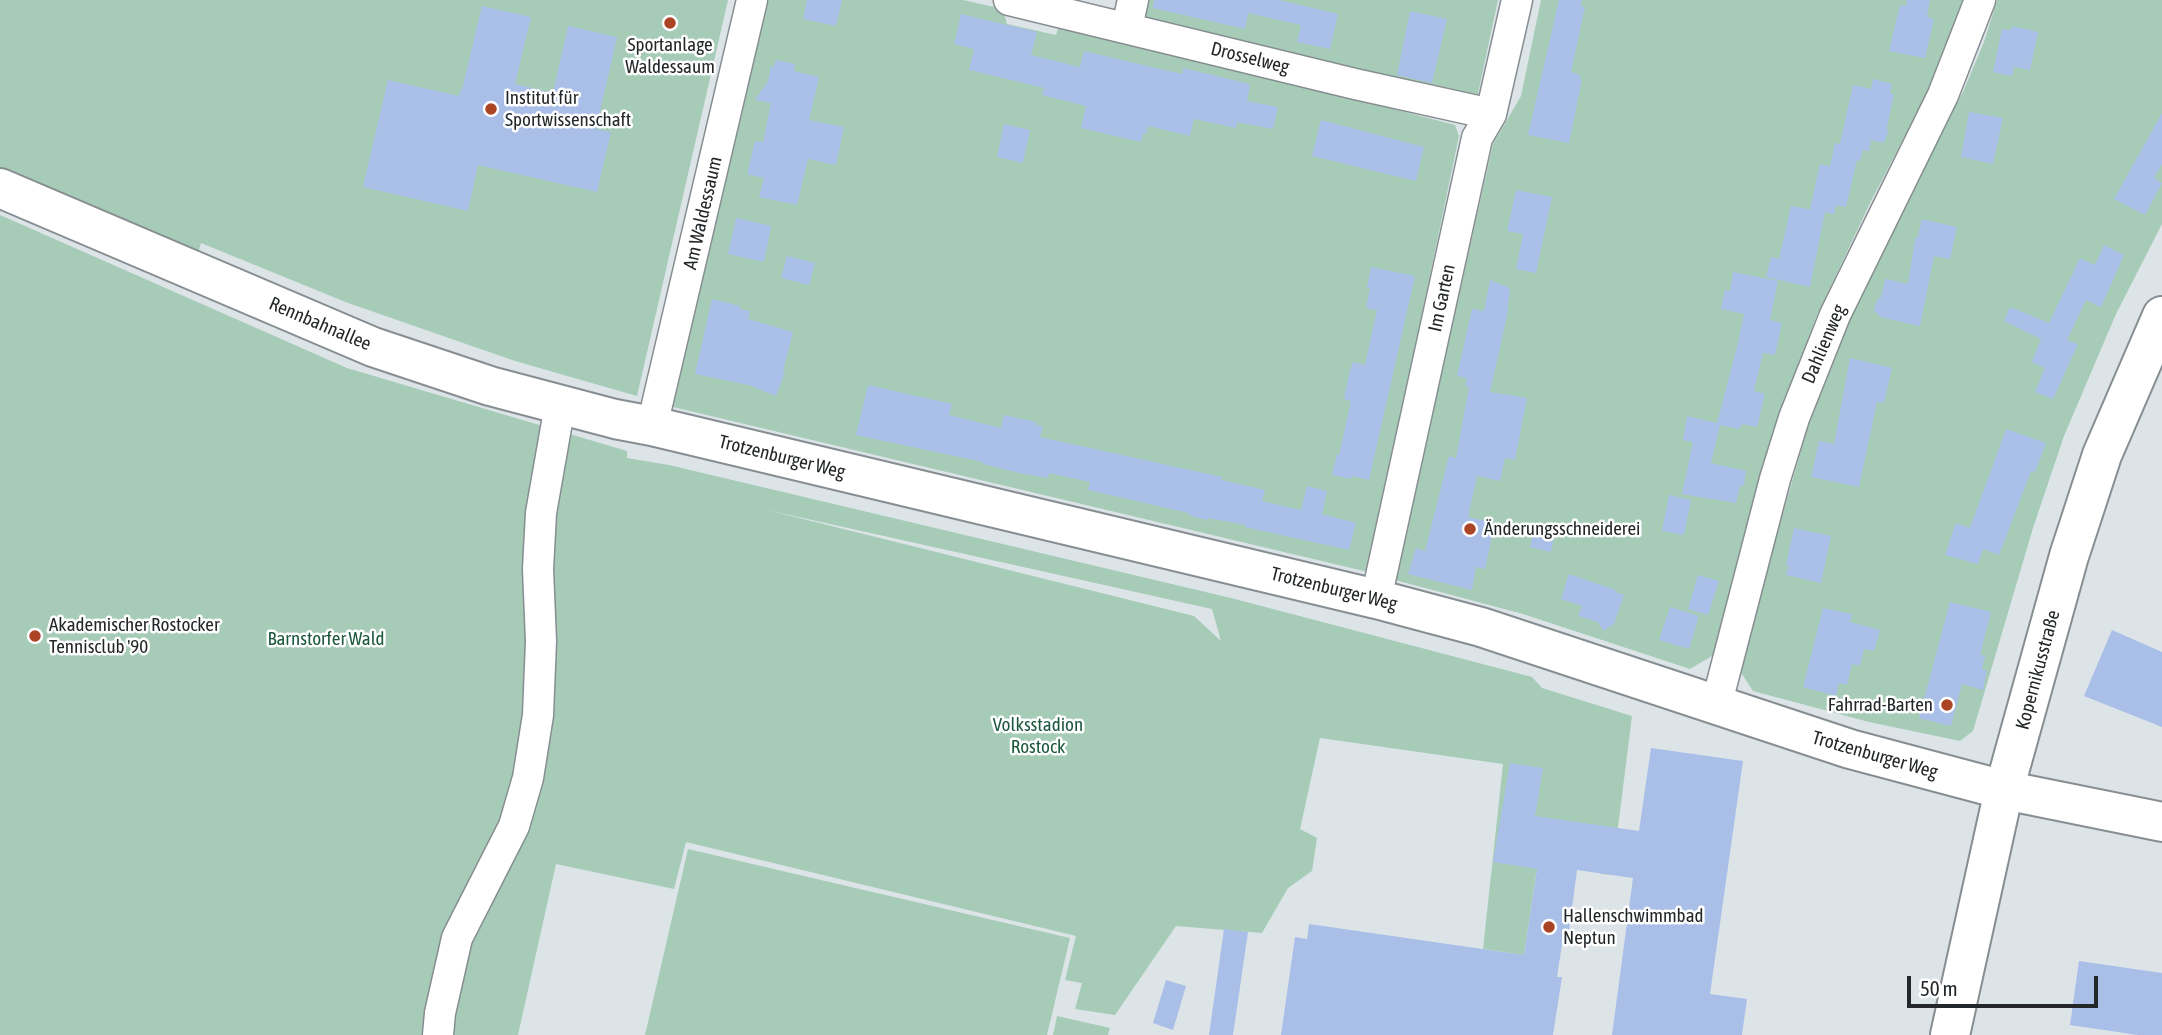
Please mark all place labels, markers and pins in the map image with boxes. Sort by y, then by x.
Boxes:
marker: Sportanlage Waldessaum [662,15,678,31]
place label: Sportanlage Waldessaum [625,34,715,78]
place label: Institut für Sportwissenschaft [505,87,631,131]
marker: Institut für Sportwissenschaft [483,101,499,117]
place label: Änderungsschneiderei [1484,518,1640,540]
marker: Änderungsschneiderei [1462,521,1478,537]
place label: Akademischer Rostocker Tennisclub '90 [49,614,220,658]
marker: Akademischer Rostocker Tennisclub '90 [27,628,43,644]
place label: Fahrrad-Barten [1828,694,1933,716]
marker: Fahrrad-Barten [1939,697,1955,713]
place label: Hallenschwimmbad Neptun [1563,905,1703,949]
marker: Hallenschwimmbad Neptun [1541,919,1557,935]

